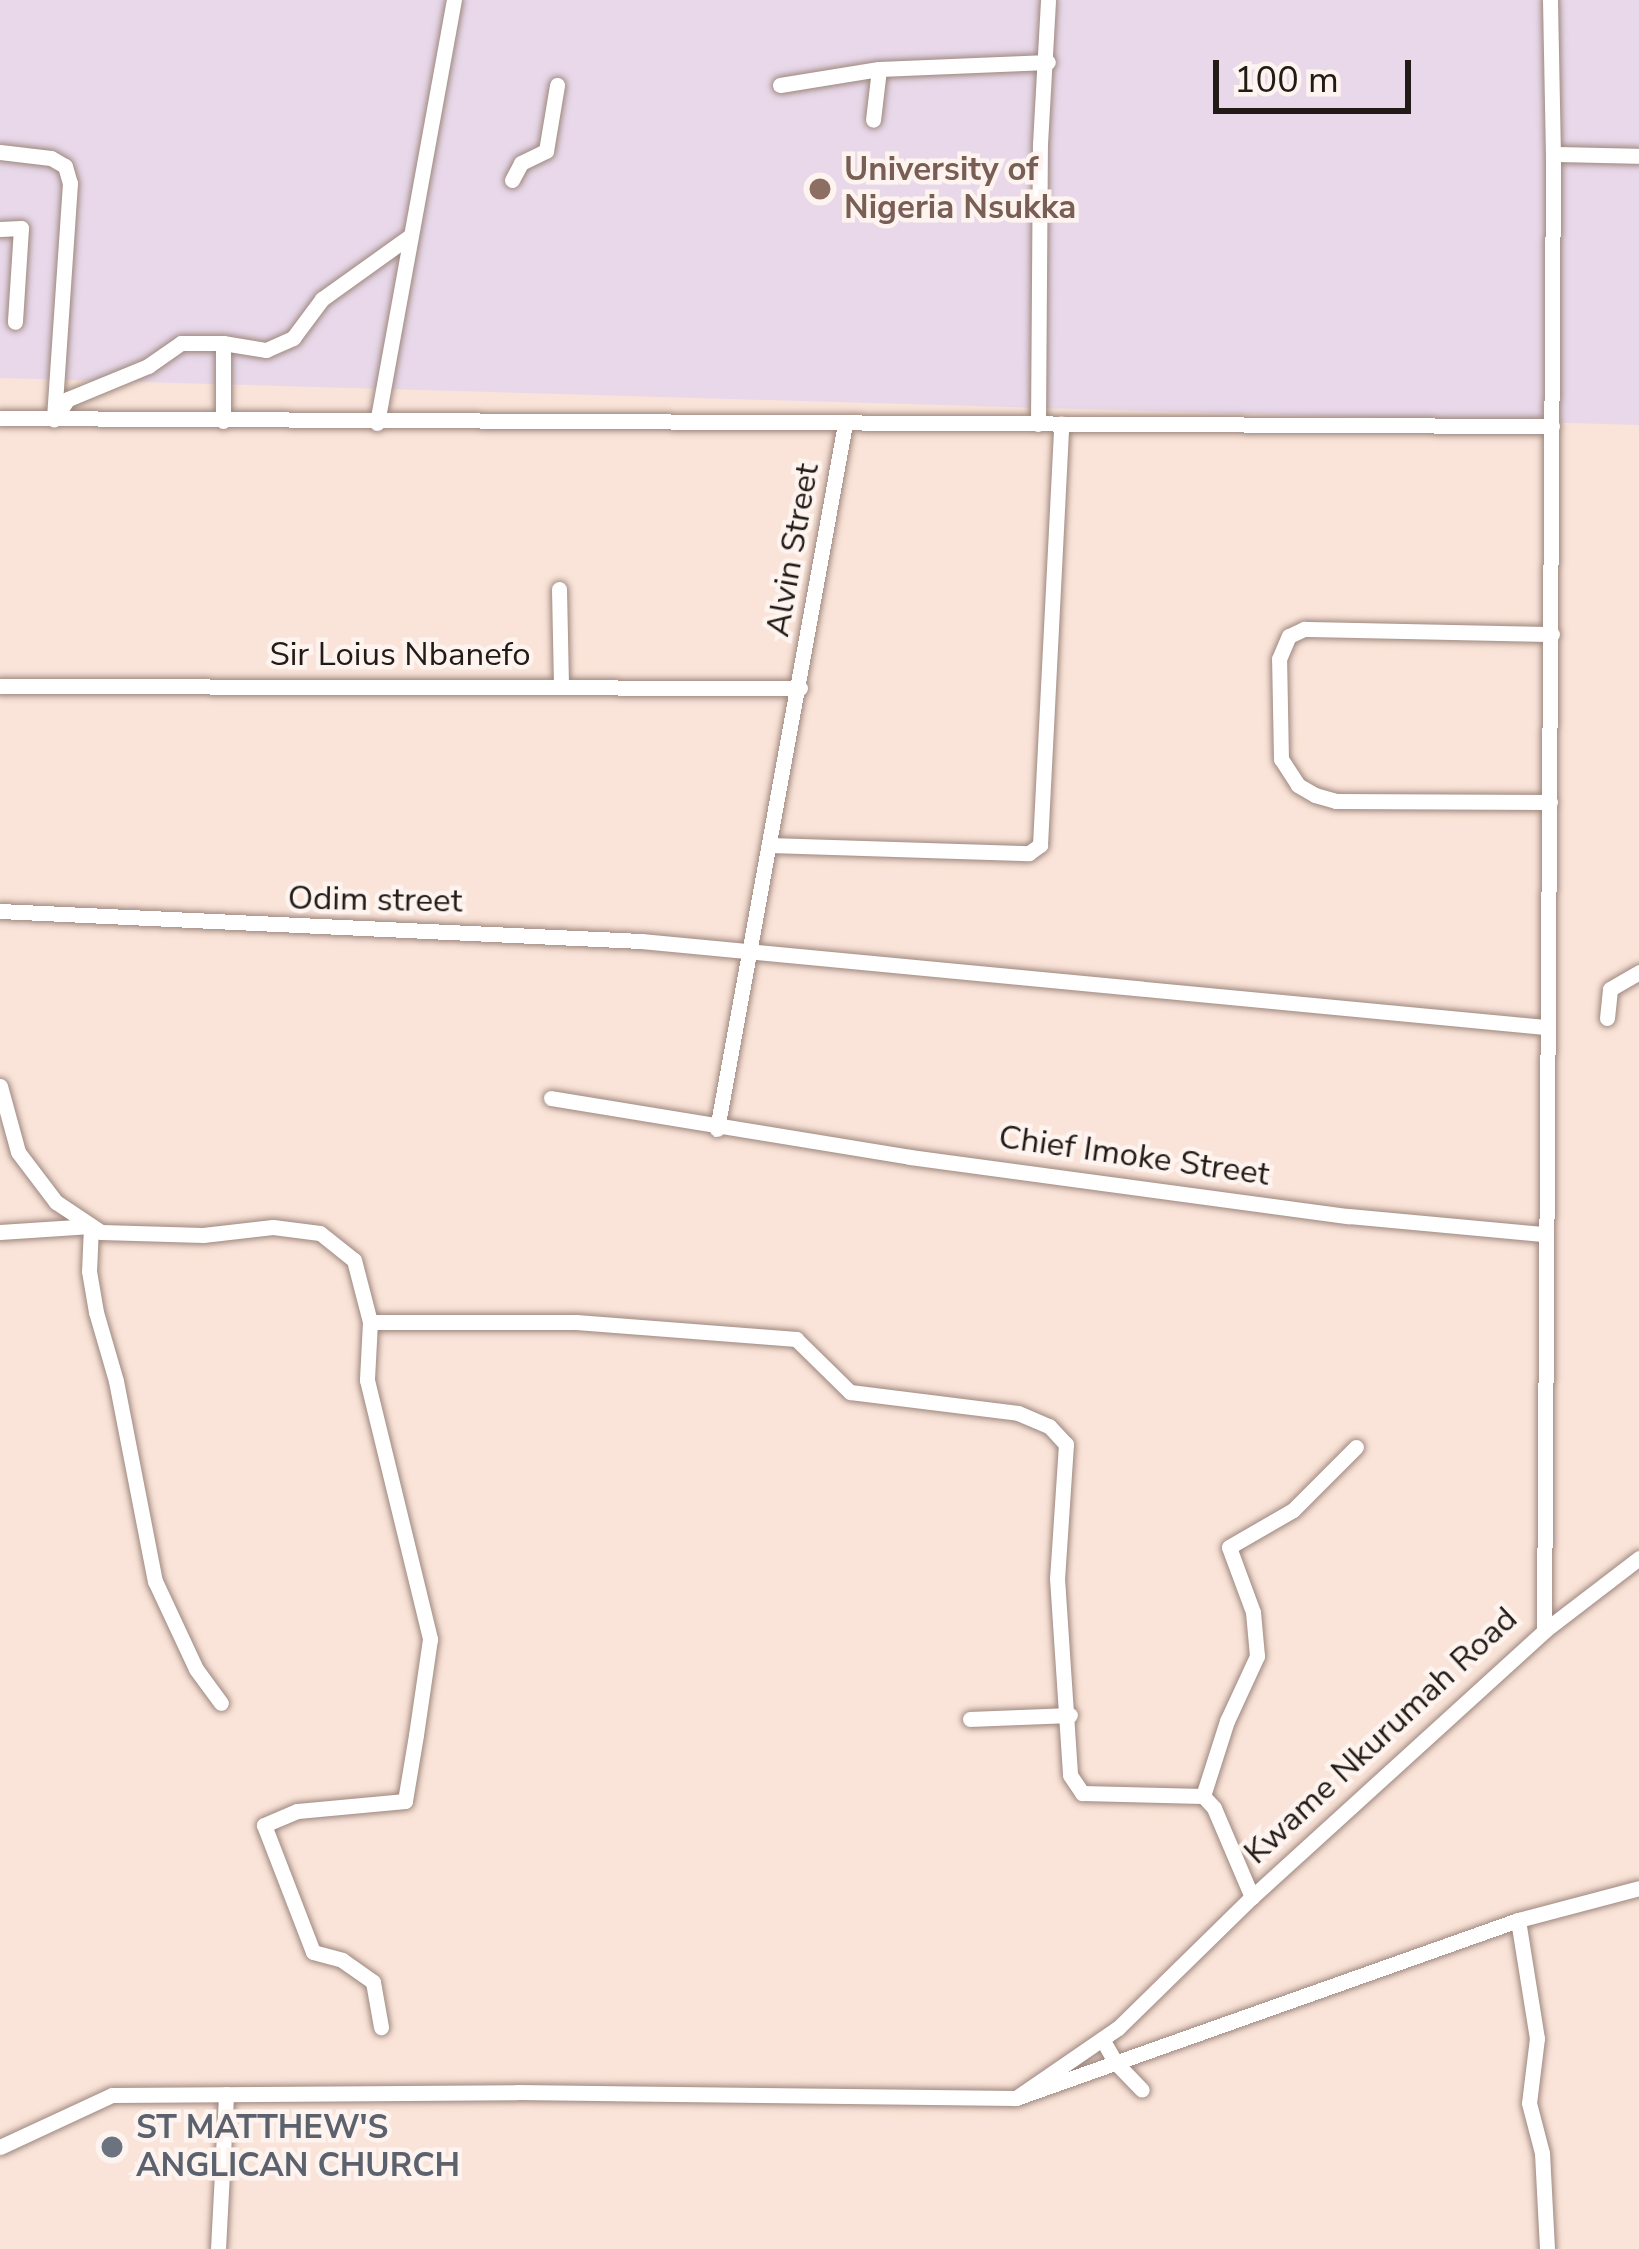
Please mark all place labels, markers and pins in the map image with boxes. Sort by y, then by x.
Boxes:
place label: University of Nigeria Nsukka [844,150,1076,228]
marker: University of Nigeria Nsukka [807,176,833,202]
place label: ST MATTHEW'S ANGLICAN CHURCH [136,2108,460,2186]
marker: ST MATTHEW'S ANGLICAN CHURCH [99,2134,125,2160]

